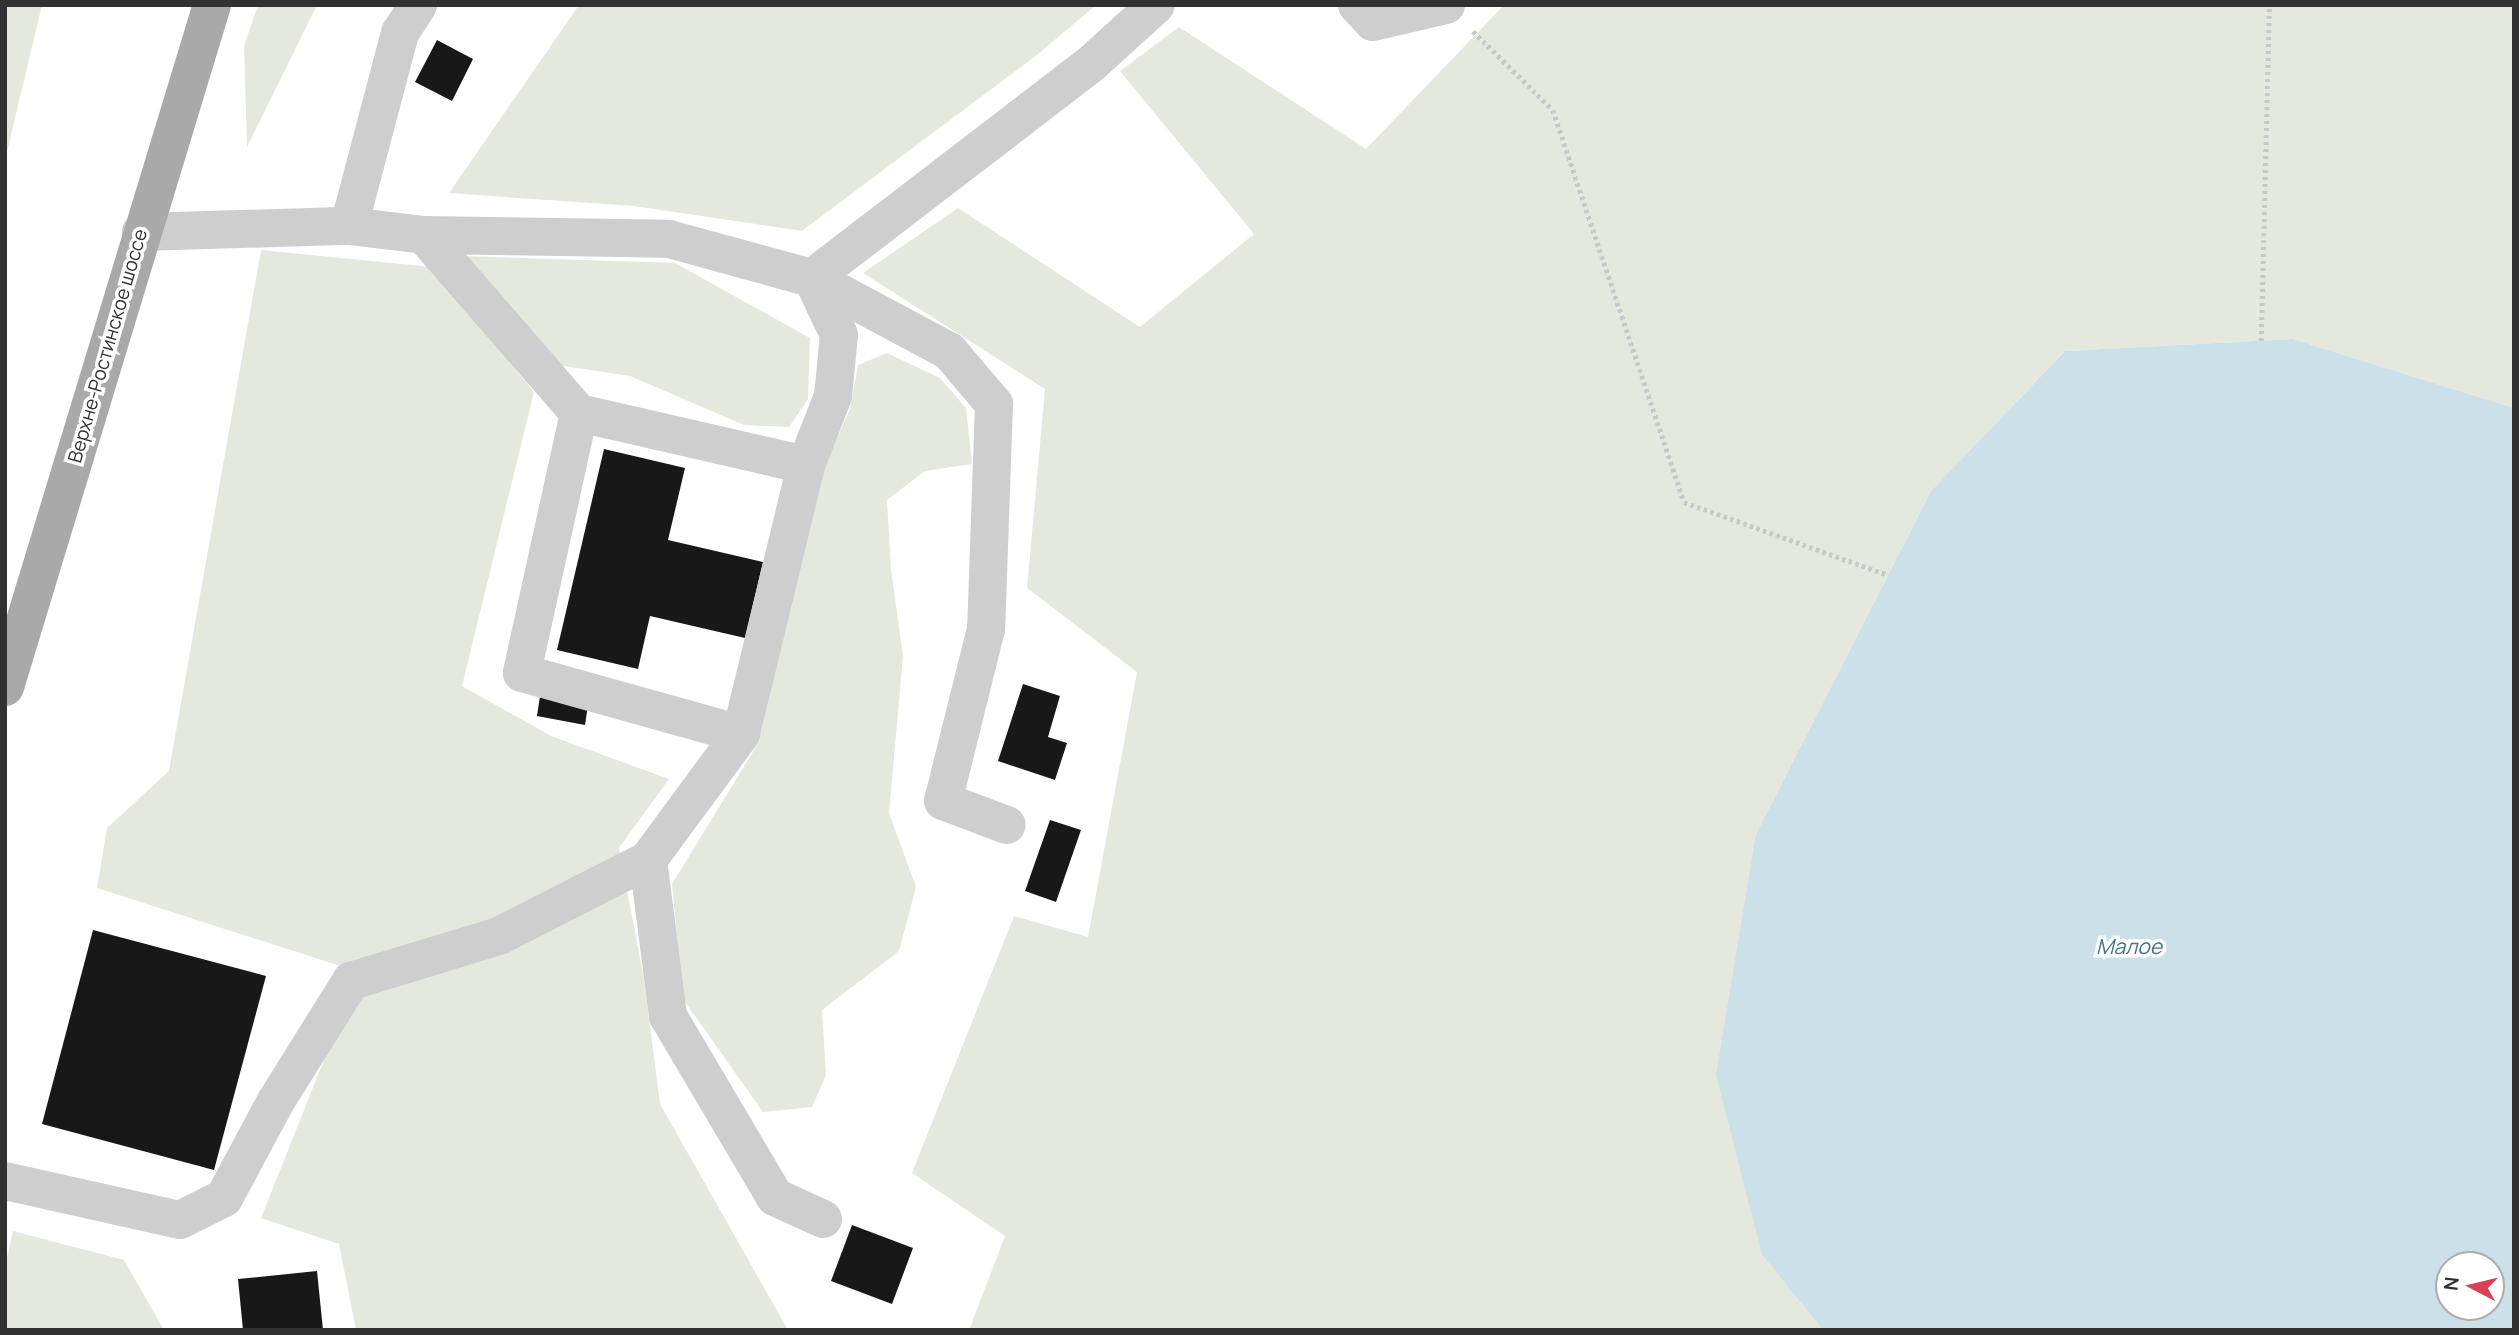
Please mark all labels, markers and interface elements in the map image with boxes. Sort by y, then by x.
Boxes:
street label: Верхне-Ростинское шоссе [64,227,152,465]
water label: Малое [2096,933,2162,959]
north arrow [2435,1251,2505,1321]
text: N [2437,1275,2465,1292]

